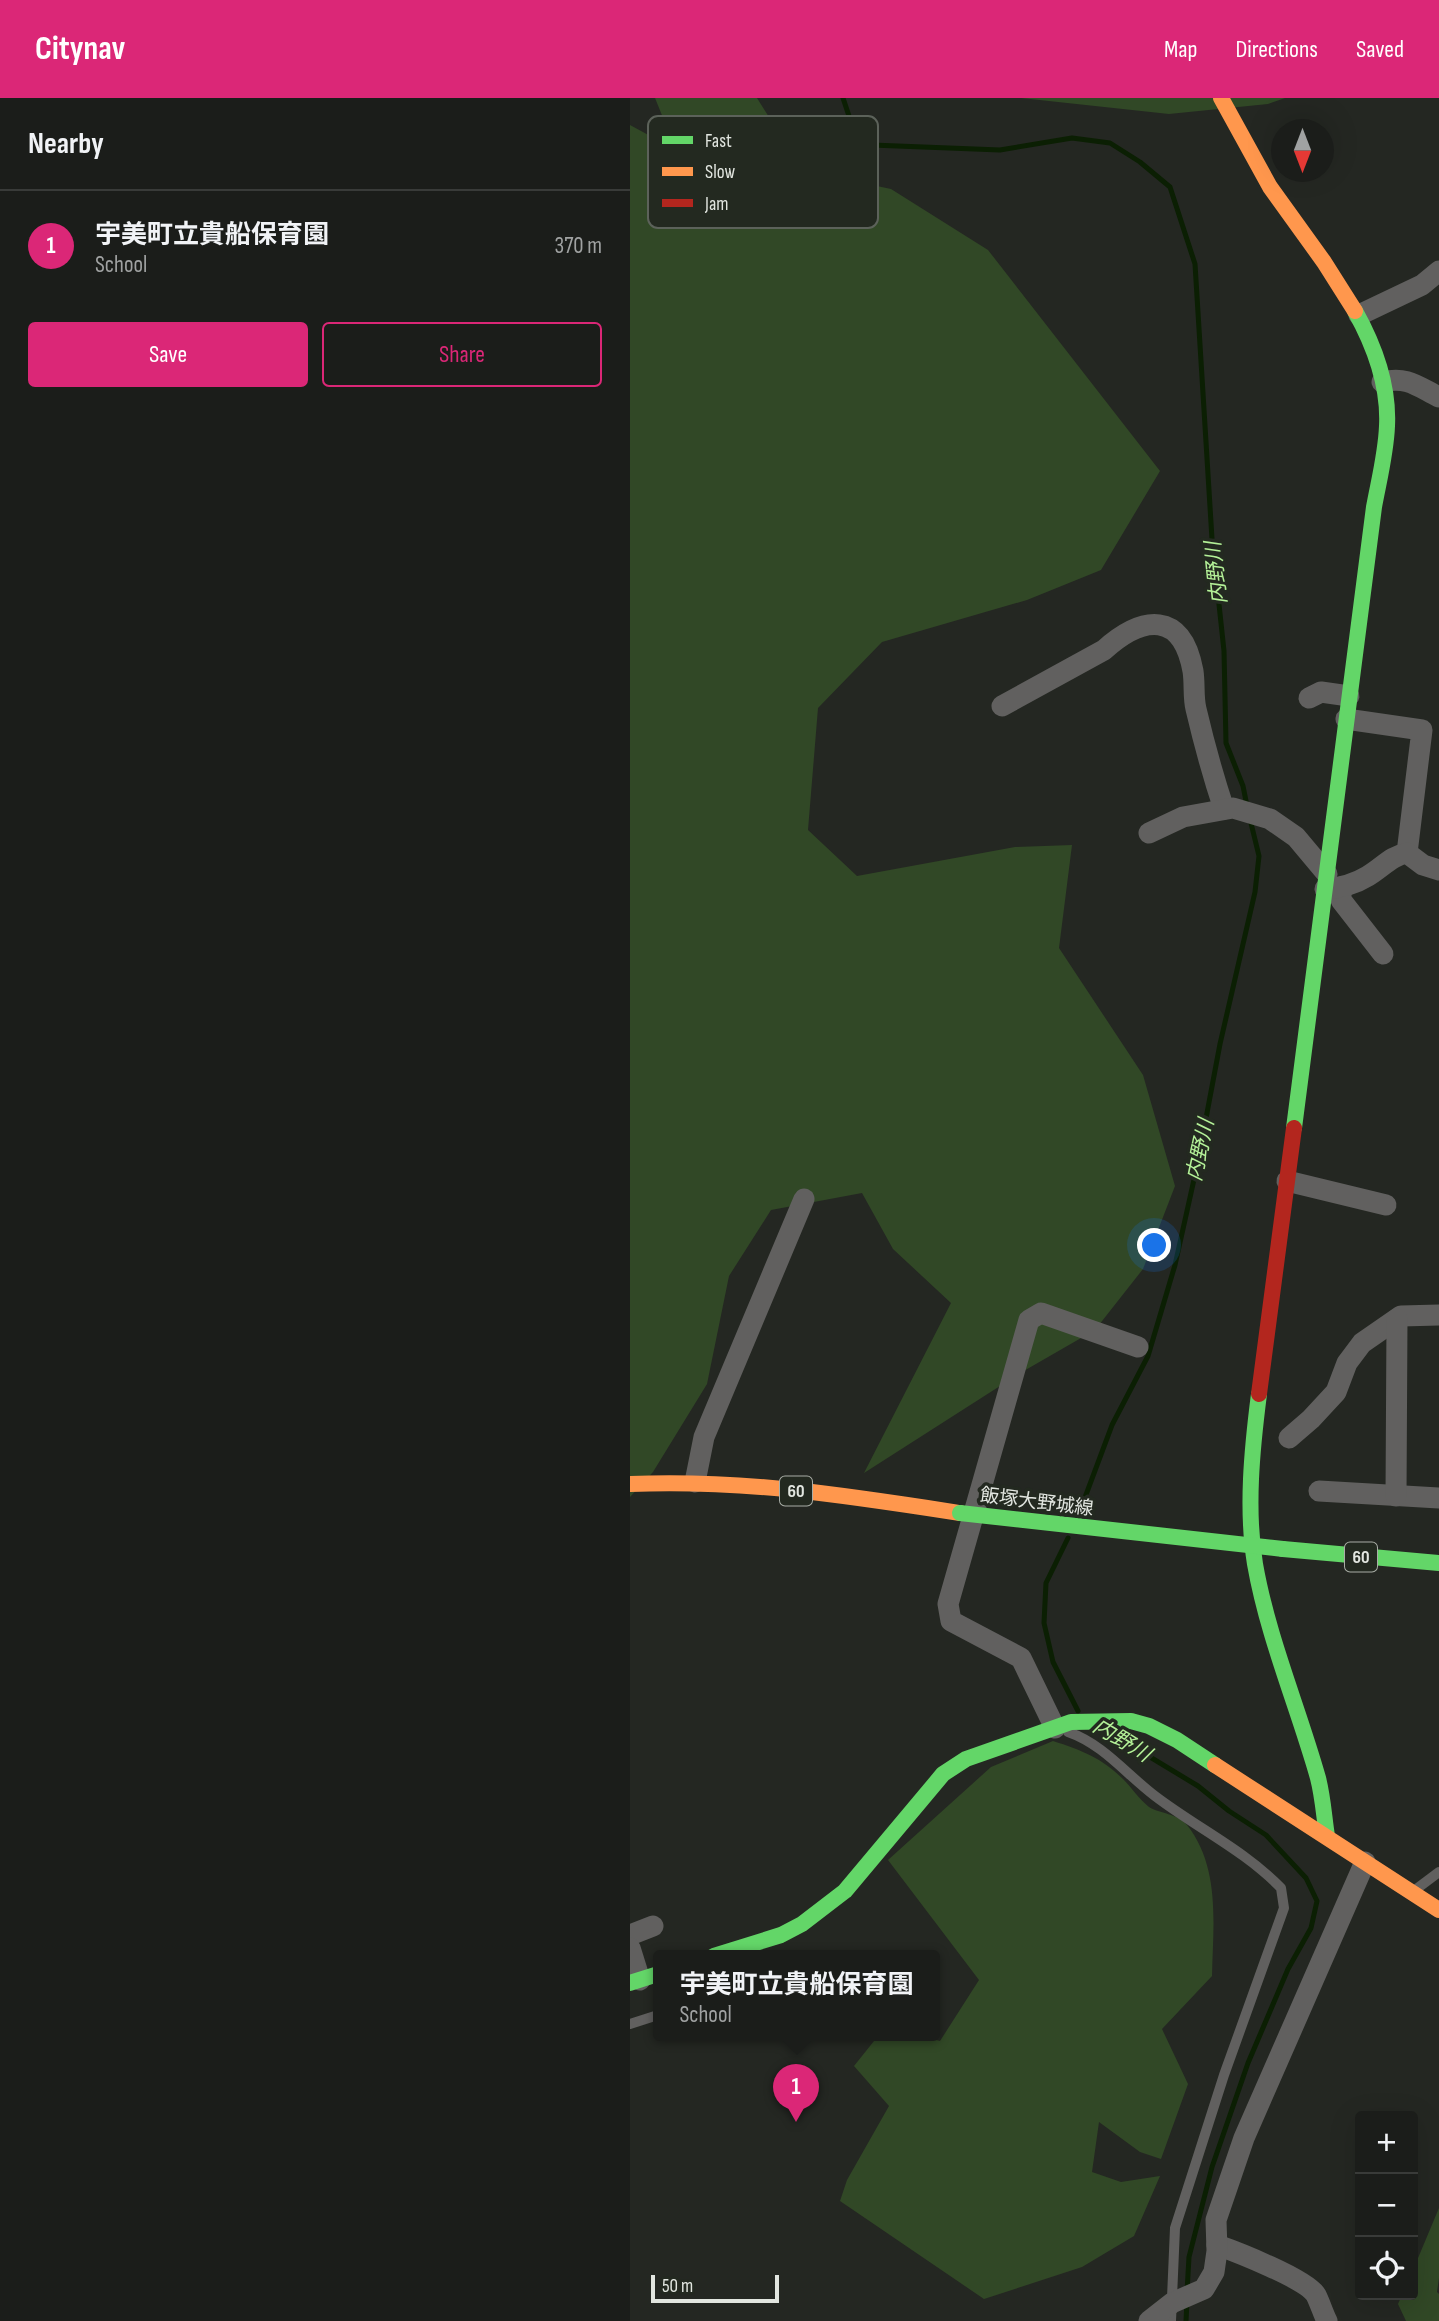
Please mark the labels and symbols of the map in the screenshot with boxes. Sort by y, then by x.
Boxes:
legend [648,116,878,228]
north arrow [1271,119,1334,182]
text: Fast [705,130,732,153]
text: Slow [705,161,735,184]
text: Jam [704,193,728,216]
water label: 内野川 [1201,538,1232,606]
water label: 内野川 [1182,1115,1220,1184]
your location [1137,1228,1171,1262]
road number: 60 [780,1476,812,1506]
street label: 飯塚大野城線 [979,1484,1095,1521]
road number: 60 [1345,1542,1377,1572]
water label: 内野川 [1088,1713,1157,1768]
pin: 1 [773,2064,819,2122]
scale bar [651,2272,779,2304]

